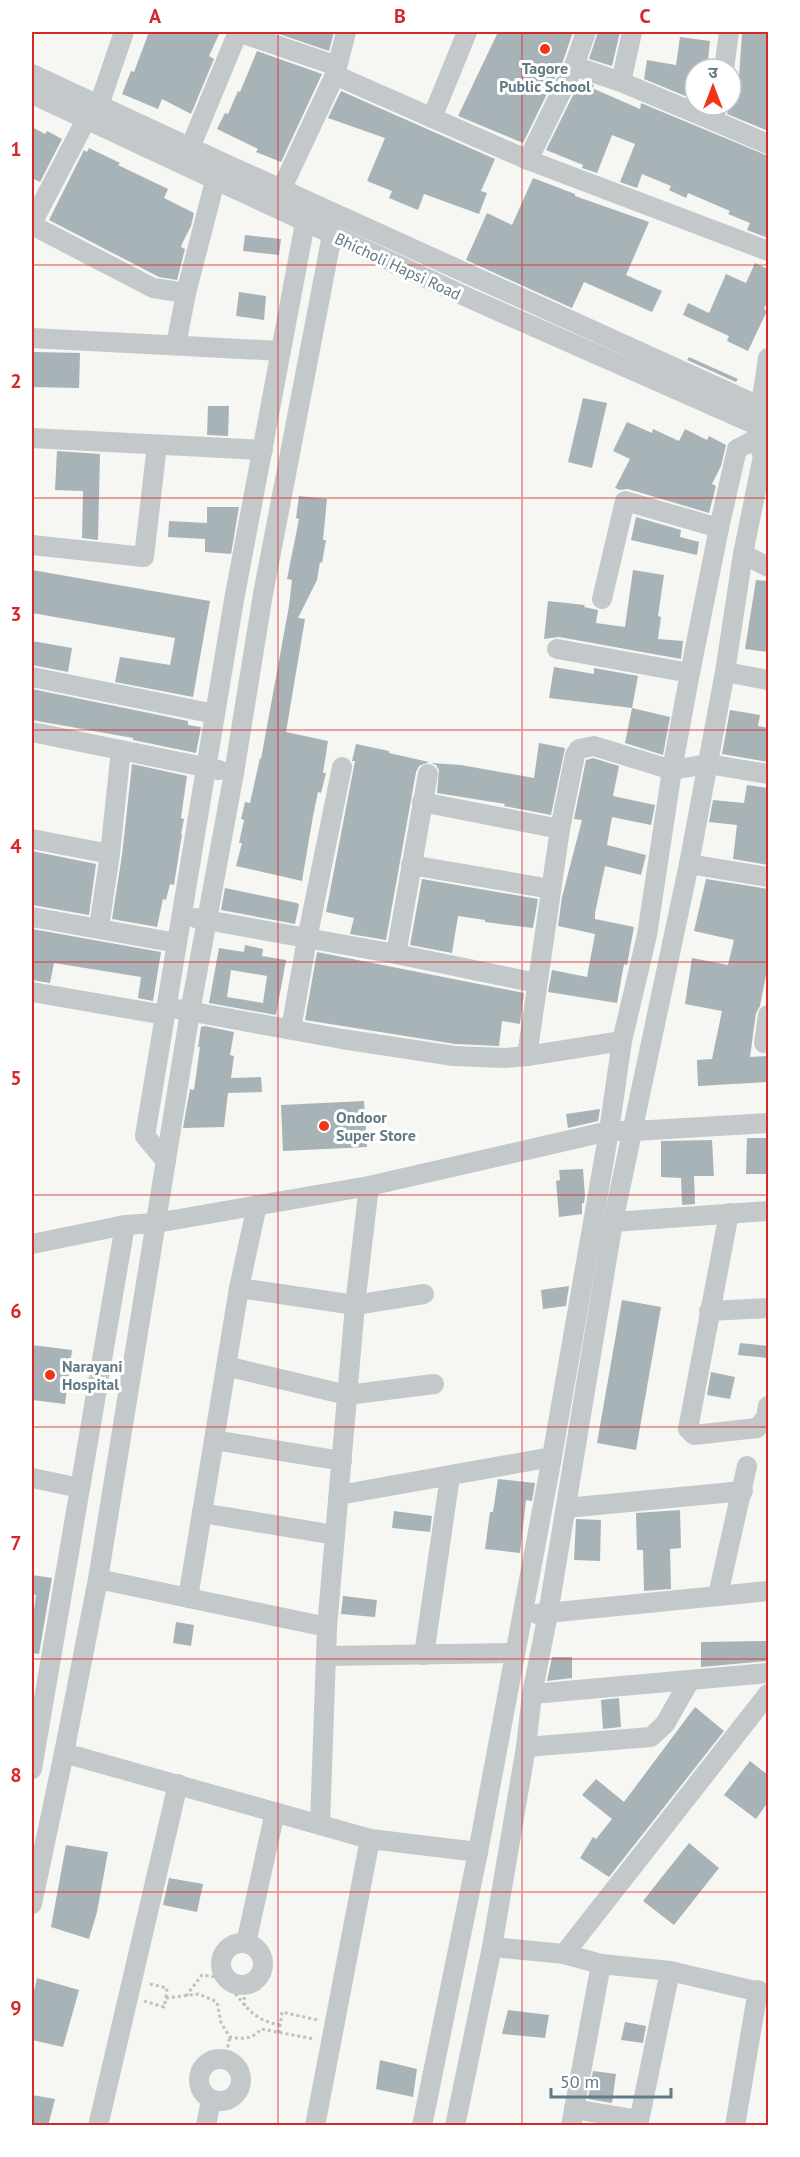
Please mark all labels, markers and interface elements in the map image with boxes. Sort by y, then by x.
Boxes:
text: A [149,3,162,29]
text: B [394,3,406,29]
text: C [639,3,651,29]
marker: Tagore Public School [538,42,552,56]
north arrow [683,57,743,117]
place label: Tagore Public School [499,58,591,96]
text: उ [708,62,718,82]
text: 1 [10,136,22,162]
street label: Bhicholi Hapsi Road [332,228,464,304]
text: 2 [10,368,22,394]
text: 3 [10,601,22,627]
text: 4 [10,833,22,859]
text: 5 [10,1065,22,1091]
place label: Ondoor Super Store [336,1107,416,1145]
marker: Ondoor Super Store [317,1119,331,1133]
text: 6 [10,1298,22,1324]
place label: Narayani Hospital [62,1356,123,1394]
marker: Narayani Hospital [43,1368,57,1382]
text: 7 [10,1530,22,1556]
text: 8 [10,1762,22,1788]
text: 9 [10,1995,22,2021]
scale bar [551,2061,671,2099]
text: 50 m [560,2070,599,2093]

